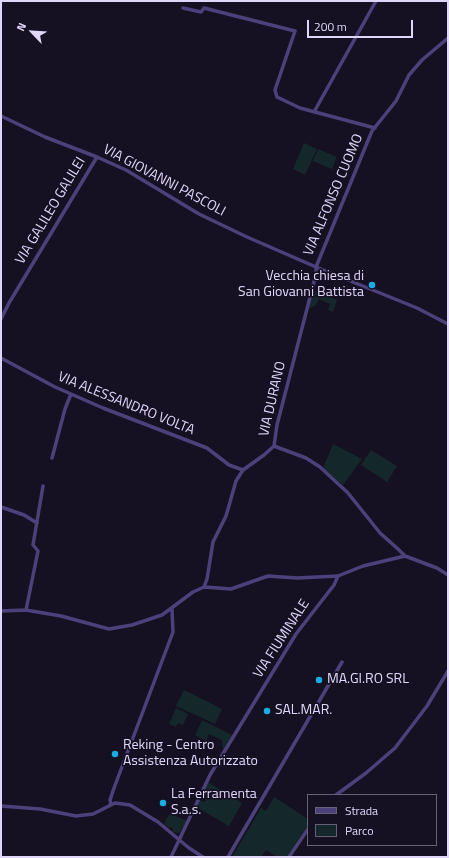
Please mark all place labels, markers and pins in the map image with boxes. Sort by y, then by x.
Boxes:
place label: Vecchia chiesa di San Giovanni Battista [238,269,364,302]
marker: Vecchia chiesa di San Giovanni Battista [367,280,377,290]
place label: MA.GI.RO SRL [327,672,409,688]
marker: MA.GI.RO SRL [314,675,324,685]
place label: SAL.MAR. [275,703,332,719]
marker: SAL.MAR. [262,706,272,716]
place label: Reking - Centro Assistenza Autorizzato [123,738,258,770]
marker: Reking - Centro Assistenza Autorizzato [110,749,120,759]
place label: La Ferramenta S.a.s. [171,787,257,820]
marker: La Ferramenta S.a.s. [158,798,168,808]

